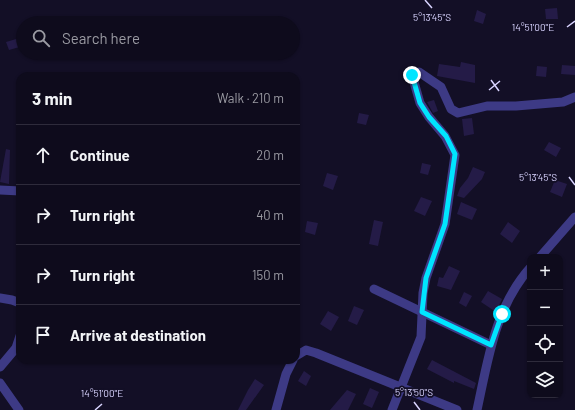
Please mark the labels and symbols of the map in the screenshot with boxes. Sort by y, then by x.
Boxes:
text: 5°13'45"S [413,11,451,23]
text: 14°51'00"E [512,21,554,33]
route end [403,66,421,84]
text: 5°13'45"S [519,171,557,183]
route start [493,305,511,323]
text: 5°13'50"S [395,386,433,398]
text: 14°51'00"E [81,387,123,399]

